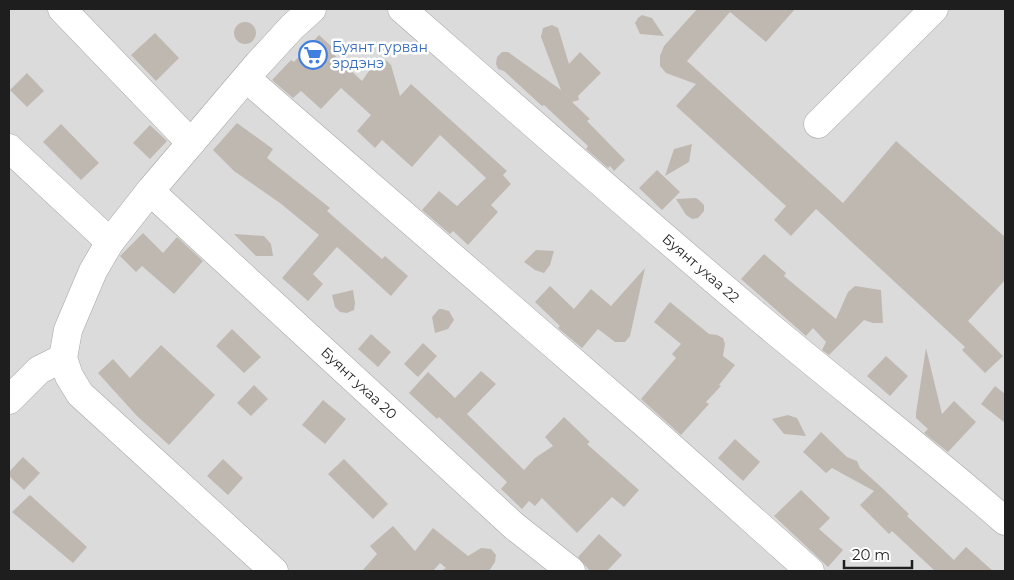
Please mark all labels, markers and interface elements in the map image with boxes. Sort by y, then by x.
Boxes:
place label: Буянт гурван эрдэнэ [332,38,428,72]
supermarket icon: Буянт гурван эрдэнэ [298,40,328,70]
street label: Буянт ухаа 22 [659,230,743,306]
street label: Буянт ухаа 20 [317,343,401,423]
scale bar [844,538,912,570]
text: 20 m [852,545,890,564]

